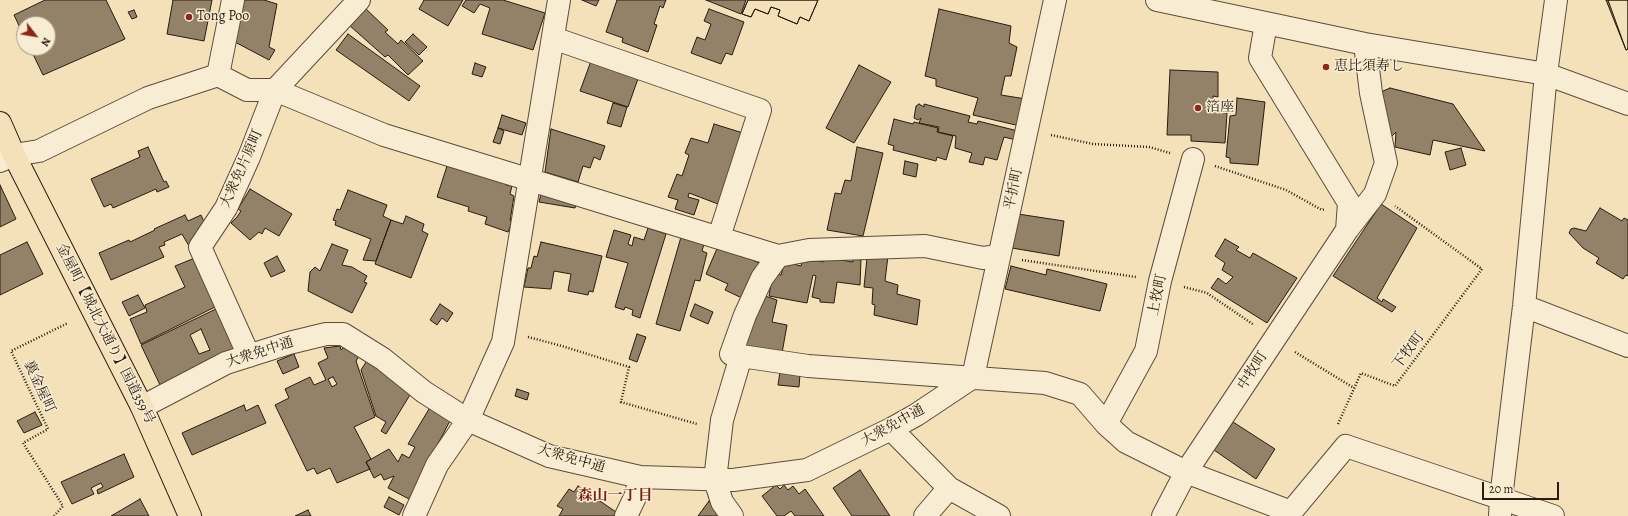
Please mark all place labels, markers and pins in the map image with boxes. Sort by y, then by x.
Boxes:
place label: Tong Poo [197,9,249,25]
marker: Tong Poo [184,12,194,22]
place label: 恵比須寿し [1334,59,1404,75]
marker: 恵比須寿し [1321,62,1331,72]
place label: 箔座 [1206,100,1234,116]
marker: 箔座 [1193,103,1203,113]

